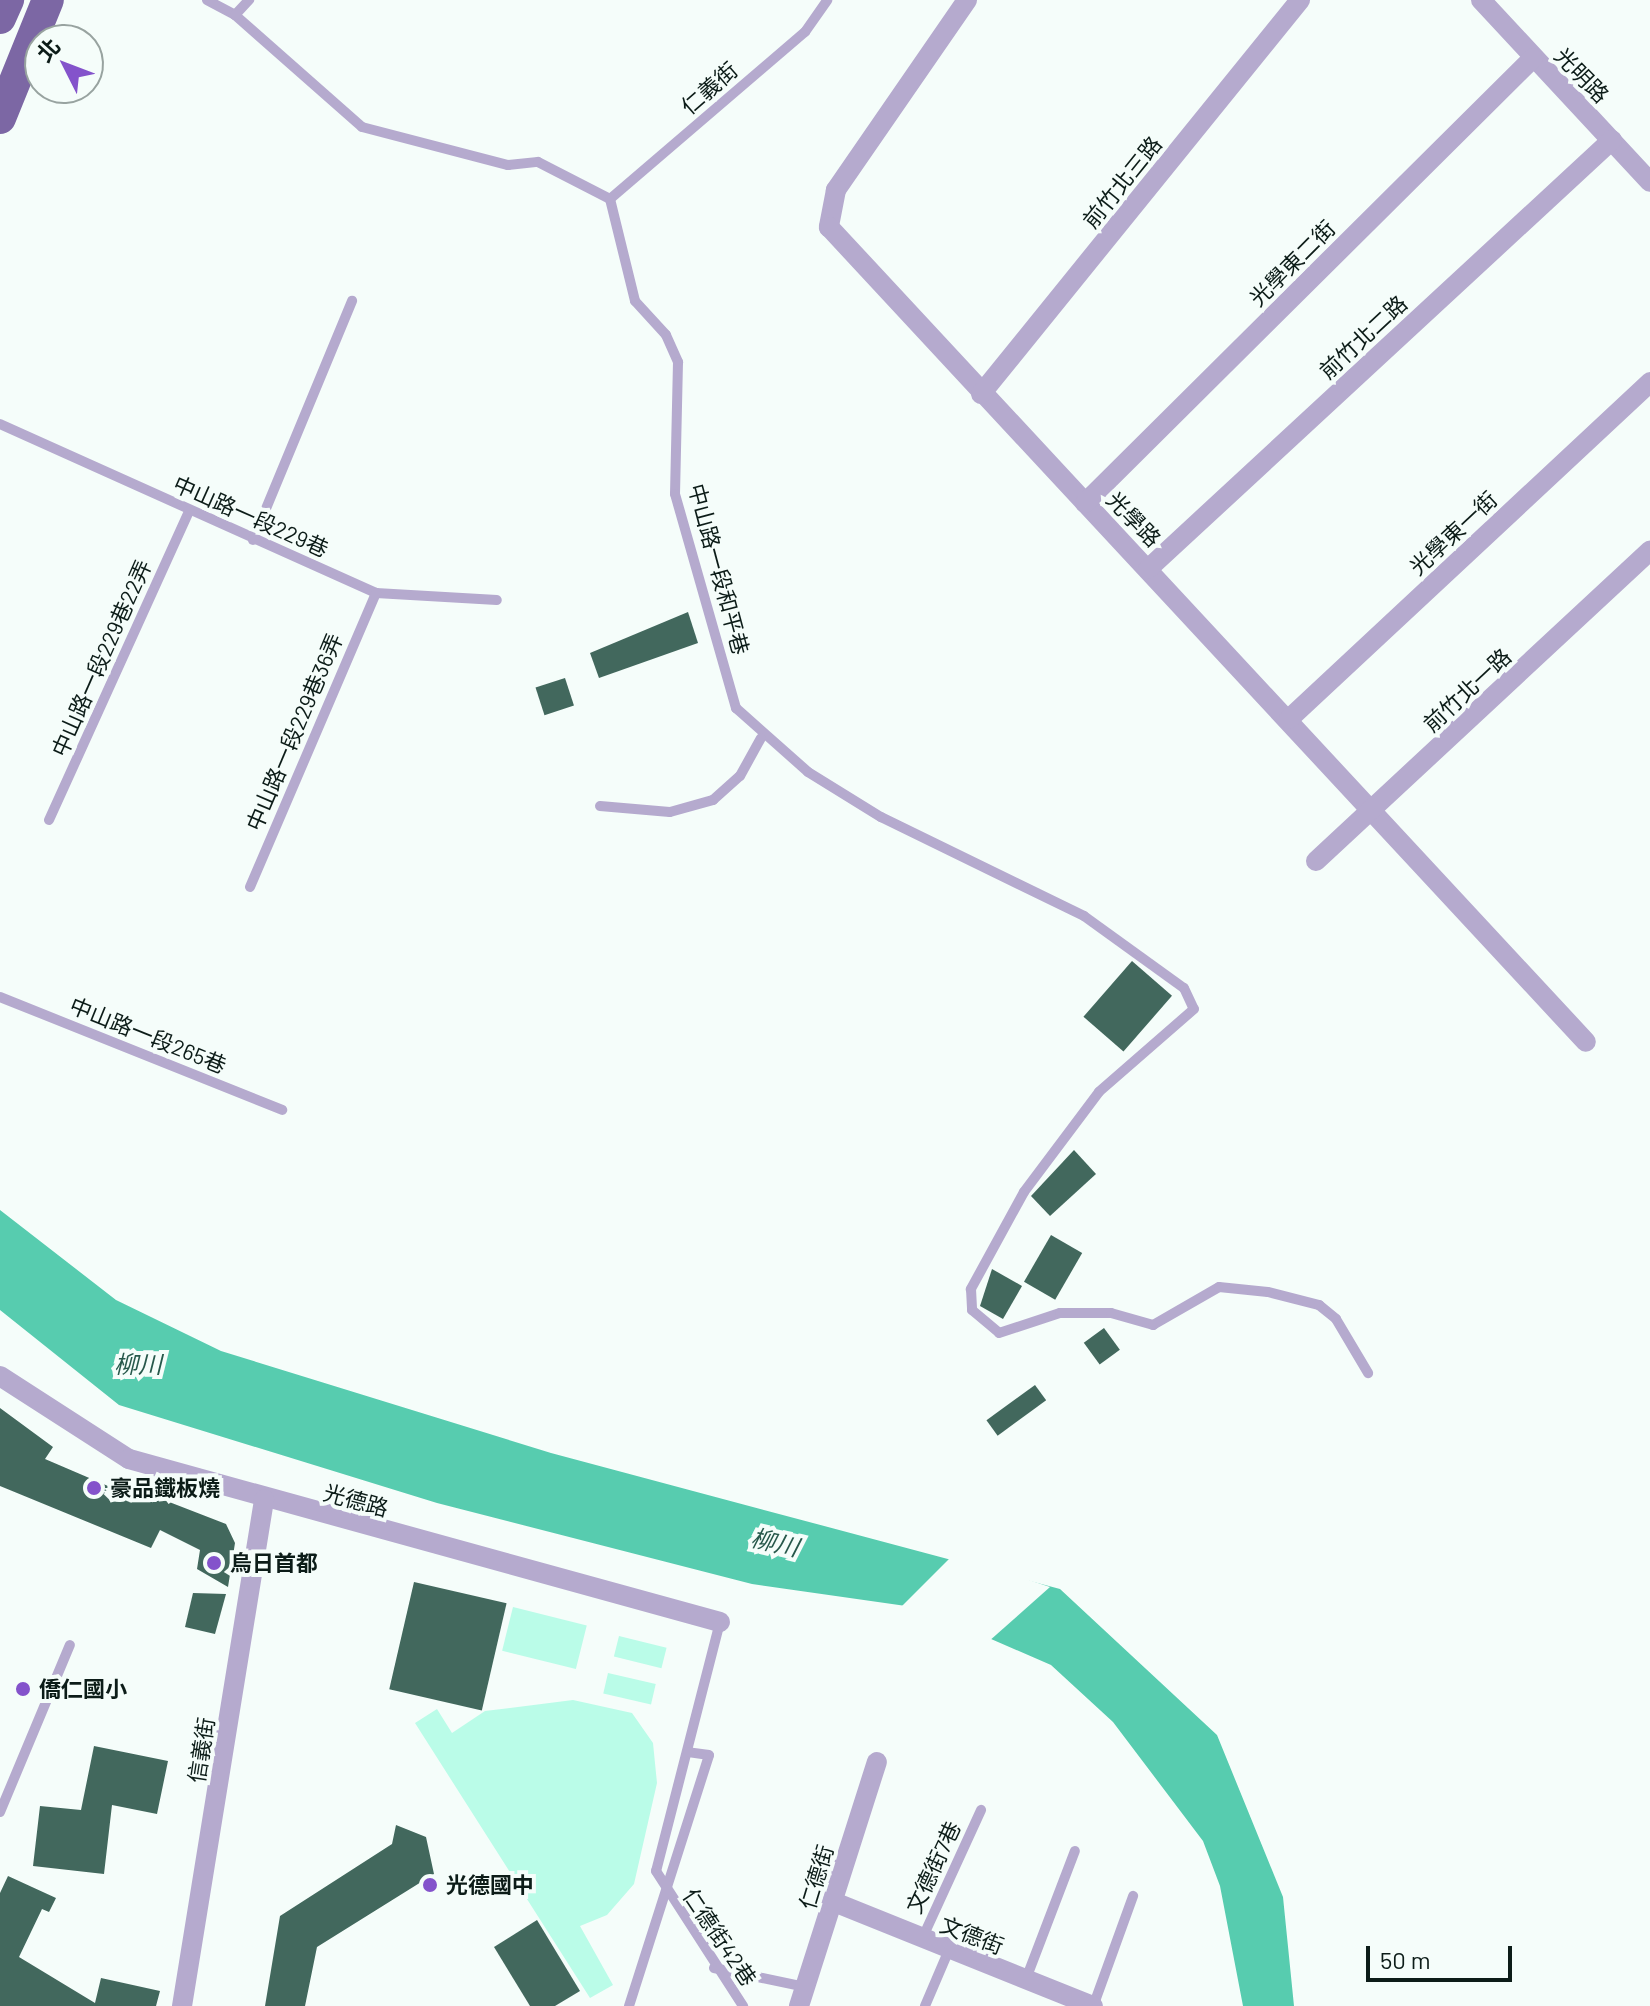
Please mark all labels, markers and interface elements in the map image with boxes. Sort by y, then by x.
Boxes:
north arrow [24,24,104,104]
text: 北 [31,32,65,66]
street label: 光明路 [1550,42,1614,108]
street label: 仁義街 [675,56,743,120]
street label: 前竹北三路 [1077,131,1167,233]
street label: 光學東二街 [1244,215,1340,311]
street label: 前竹北二路 [1314,290,1412,384]
street label: 中山路一段229巷 [169,470,333,562]
street label: 中山路一段和平巷 [683,481,755,657]
street label: 光學路 [1102,486,1166,552]
street label: 光學東一街 [1404,486,1502,580]
street label: 中山路一段229巷22弄 [46,556,156,760]
street label: 中山路一段229巷36弄 [240,629,348,835]
street label: 前竹北一路 [1418,643,1516,737]
street label: 中山路一段265巷 [66,992,230,1078]
water label: 柳川 [114,1350,162,1378]
place label: 豪品鐵板燒 [110,1475,220,1501]
marker: 豪品鐵板燒 [85,1479,103,1497]
street label: 光德路 [321,1479,391,1521]
water label: 柳川 [748,1523,802,1561]
place label: 烏日首都 [230,1550,318,1576]
marker: 烏日首都 [205,1554,223,1572]
place label: 僑仁國小 [39,1676,127,1702]
marker: 僑仁國小 [14,1680,32,1698]
street label: 信義街 [183,1715,219,1785]
street label: 文德街7巷 [900,1817,966,1917]
street label: 仁德街 [794,1842,838,1912]
place label: 光德國中 [446,1872,534,1898]
marker: 光德國中 [421,1876,439,1894]
street label: 仁德街42巷 [678,1883,762,1991]
street label: 文德街 [936,1911,1008,1959]
scale bar [1370,1930,1516,1980]
text: 50 m [1380,1945,1431,1974]

